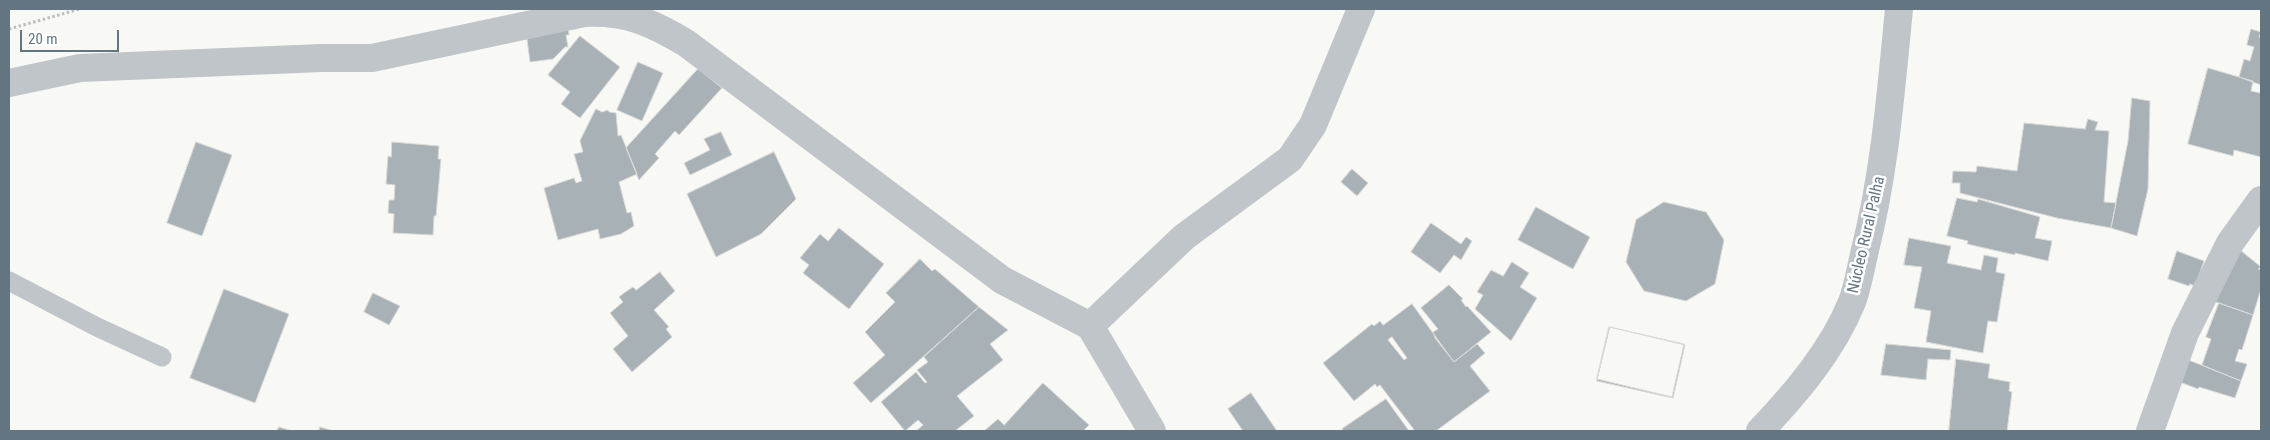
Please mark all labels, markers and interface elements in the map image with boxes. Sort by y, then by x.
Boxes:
scale bar [22,20,121,52]
text: 20 m [28,30,58,48]
street label: Núcleo Rural Palha [1844,175,1890,295]

